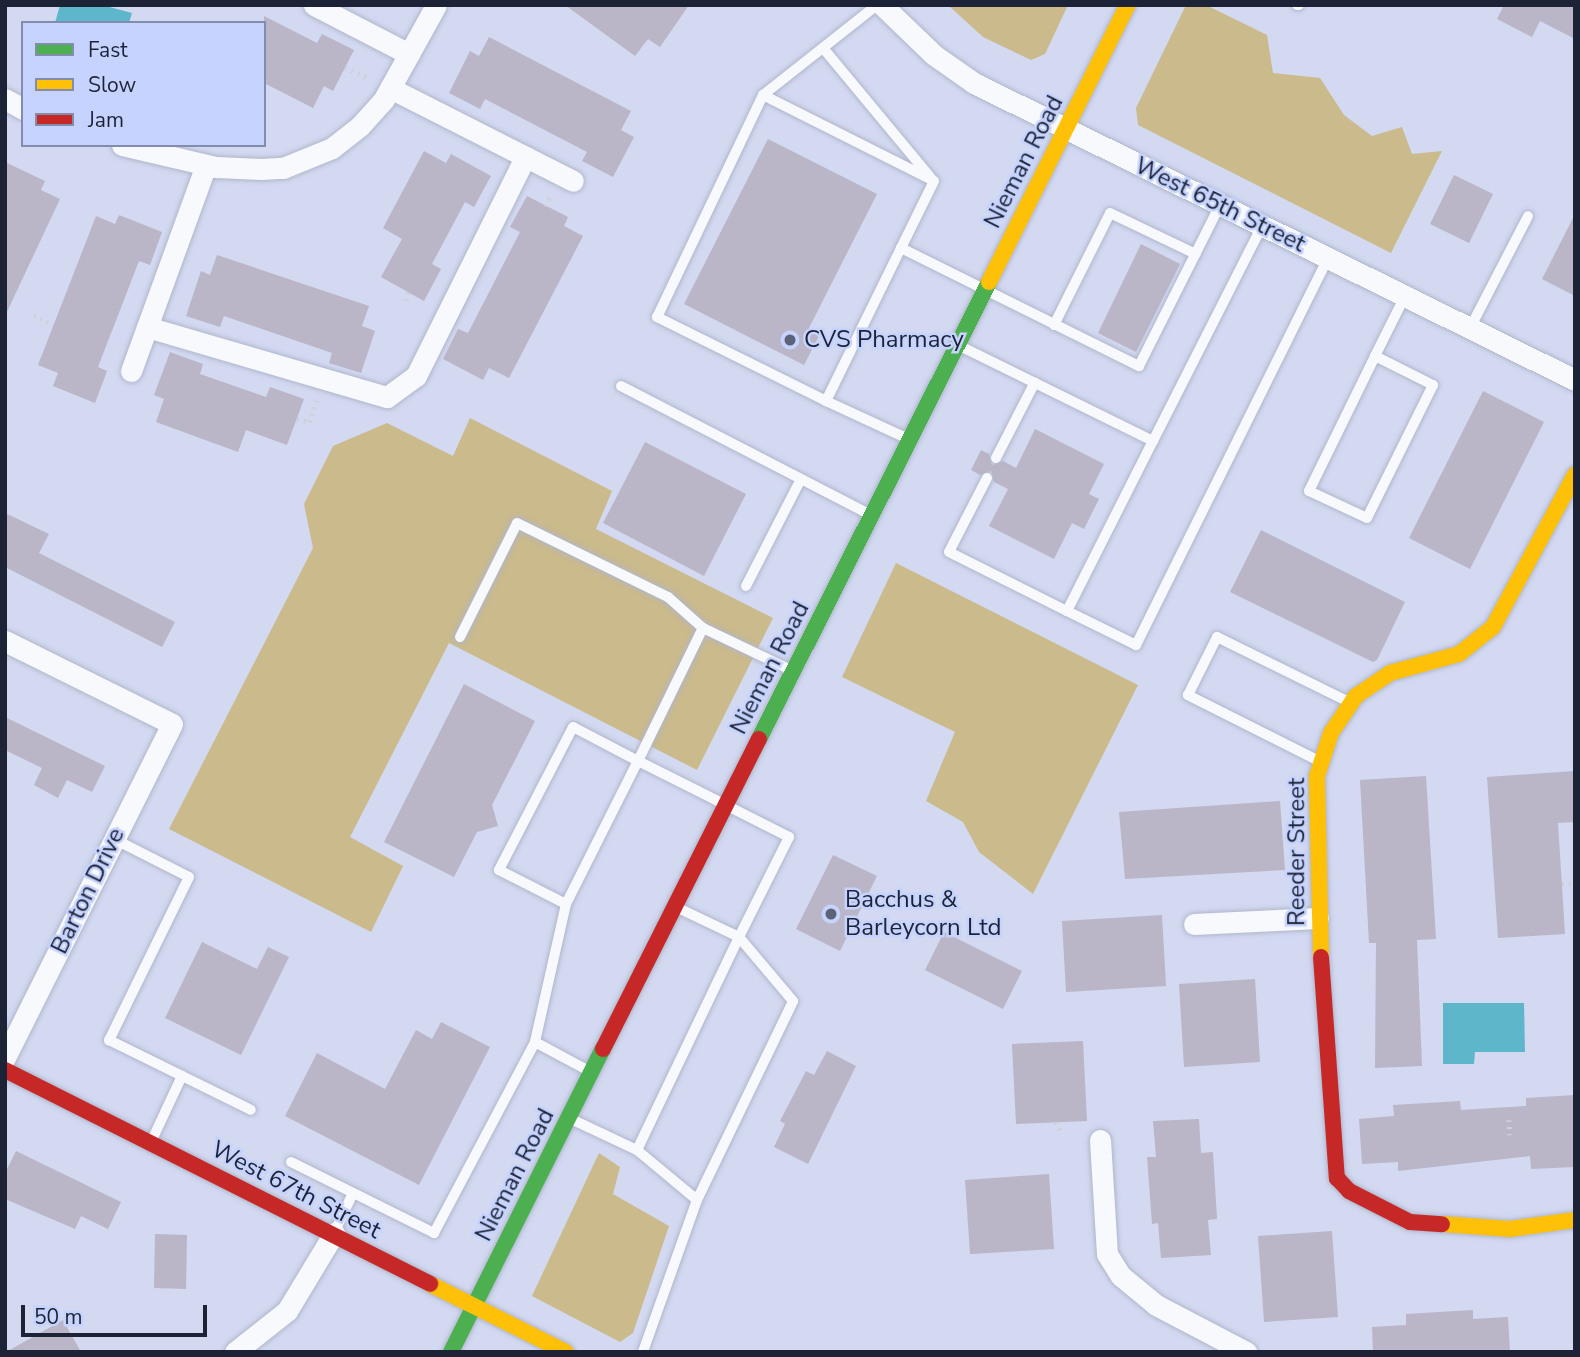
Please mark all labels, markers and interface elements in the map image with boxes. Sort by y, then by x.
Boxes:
legend [21,21,266,147]
text: Fast [88,36,128,64]
text: Slow [88,71,136,99]
street label: Nieman Road [978,91,1070,233]
text: Jam [88,106,124,134]
street label: West 65th Street [1130,151,1310,259]
place label: CVS Pharmacy [804,326,964,354]
marker: CVS Pharmacy [782,332,798,348]
street label: Nieman Road [724,597,816,739]
street label: Reeder Street [1283,778,1311,926]
street label: Barton Drive [45,823,131,959]
place label: Bacchus & Barleycorn Ltd [845,886,1002,942]
marker: Bacchus & Barleycorn Ltd [823,906,839,922]
street label: Nieman Road [469,1104,561,1246]
street label: West 67th Street [206,1135,386,1245]
scale bar [24,1290,210,1334]
text: 50 m [34,1303,83,1331]

